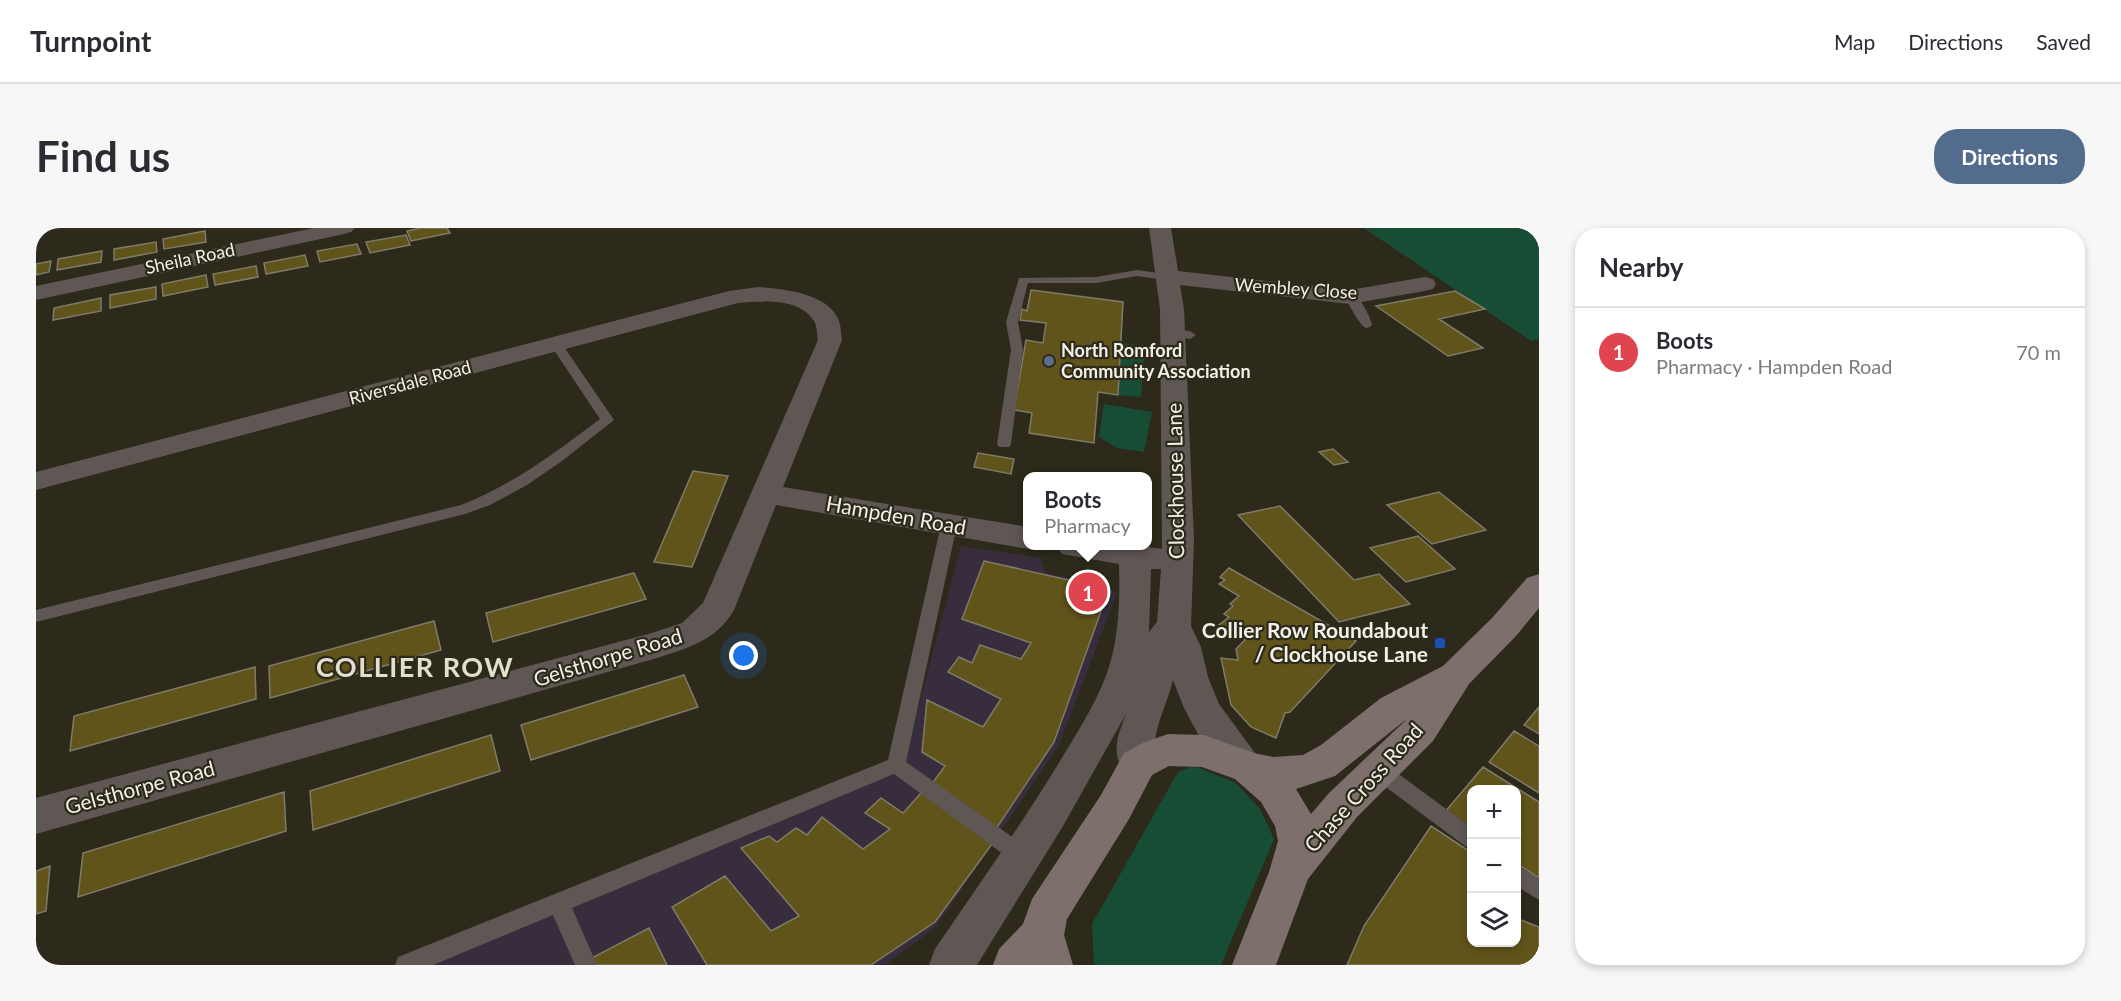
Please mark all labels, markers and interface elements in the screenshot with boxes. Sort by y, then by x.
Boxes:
text: Turnpoint [30,24,151,58]
text: Map [1834,29,1875,54]
text: Directions [1908,29,2003,54]
text: Saved [2036,29,2091,54]
button: Directions [1934,129,2085,184]
text: Find us [36,131,170,181]
street label: Sheila Road [143,238,237,278]
text: Nearby [1599,251,1684,283]
street label: Wembley Close [1234,273,1358,303]
text: Boots [1656,327,1713,354]
place label: North Romford Community Association [1061,339,1251,382]
text: 1 [1613,340,1624,364]
text: 70 m [2016,340,2061,364]
marker: North Romford Community Association [1042,354,1056,368]
text: Pharmacy · Hampden Road [1656,354,1893,378]
street label: Riversdale Road [346,355,473,409]
street label: Clockhouse Lane [1161,403,1188,559]
popup [1023,472,1152,550]
text: Boots [1044,486,1101,513]
street label: Hampden Road [824,490,968,539]
text: Pharmacy [1044,513,1131,537]
pin: 1 [1068,570,1108,614]
place label: Collier Row Roundabout / Clockhouse Lane [1202,617,1428,666]
street label: Gelsthorpe Road [530,622,685,691]
marker: Collier Row Roundabout / Clockhouse Lane [1433,636,1447,650]
your location [729,641,758,670]
district label: COLLIER ROW [316,650,514,683]
street label: Chase Cross Road [1298,717,1427,857]
street label: Gelsthorpe Road [62,755,217,819]
map controls [1467,785,1521,947]
button: + [1467,785,1521,839]
button: − [1467,839,1521,893]
button: layers [1467,893,1521,947]

